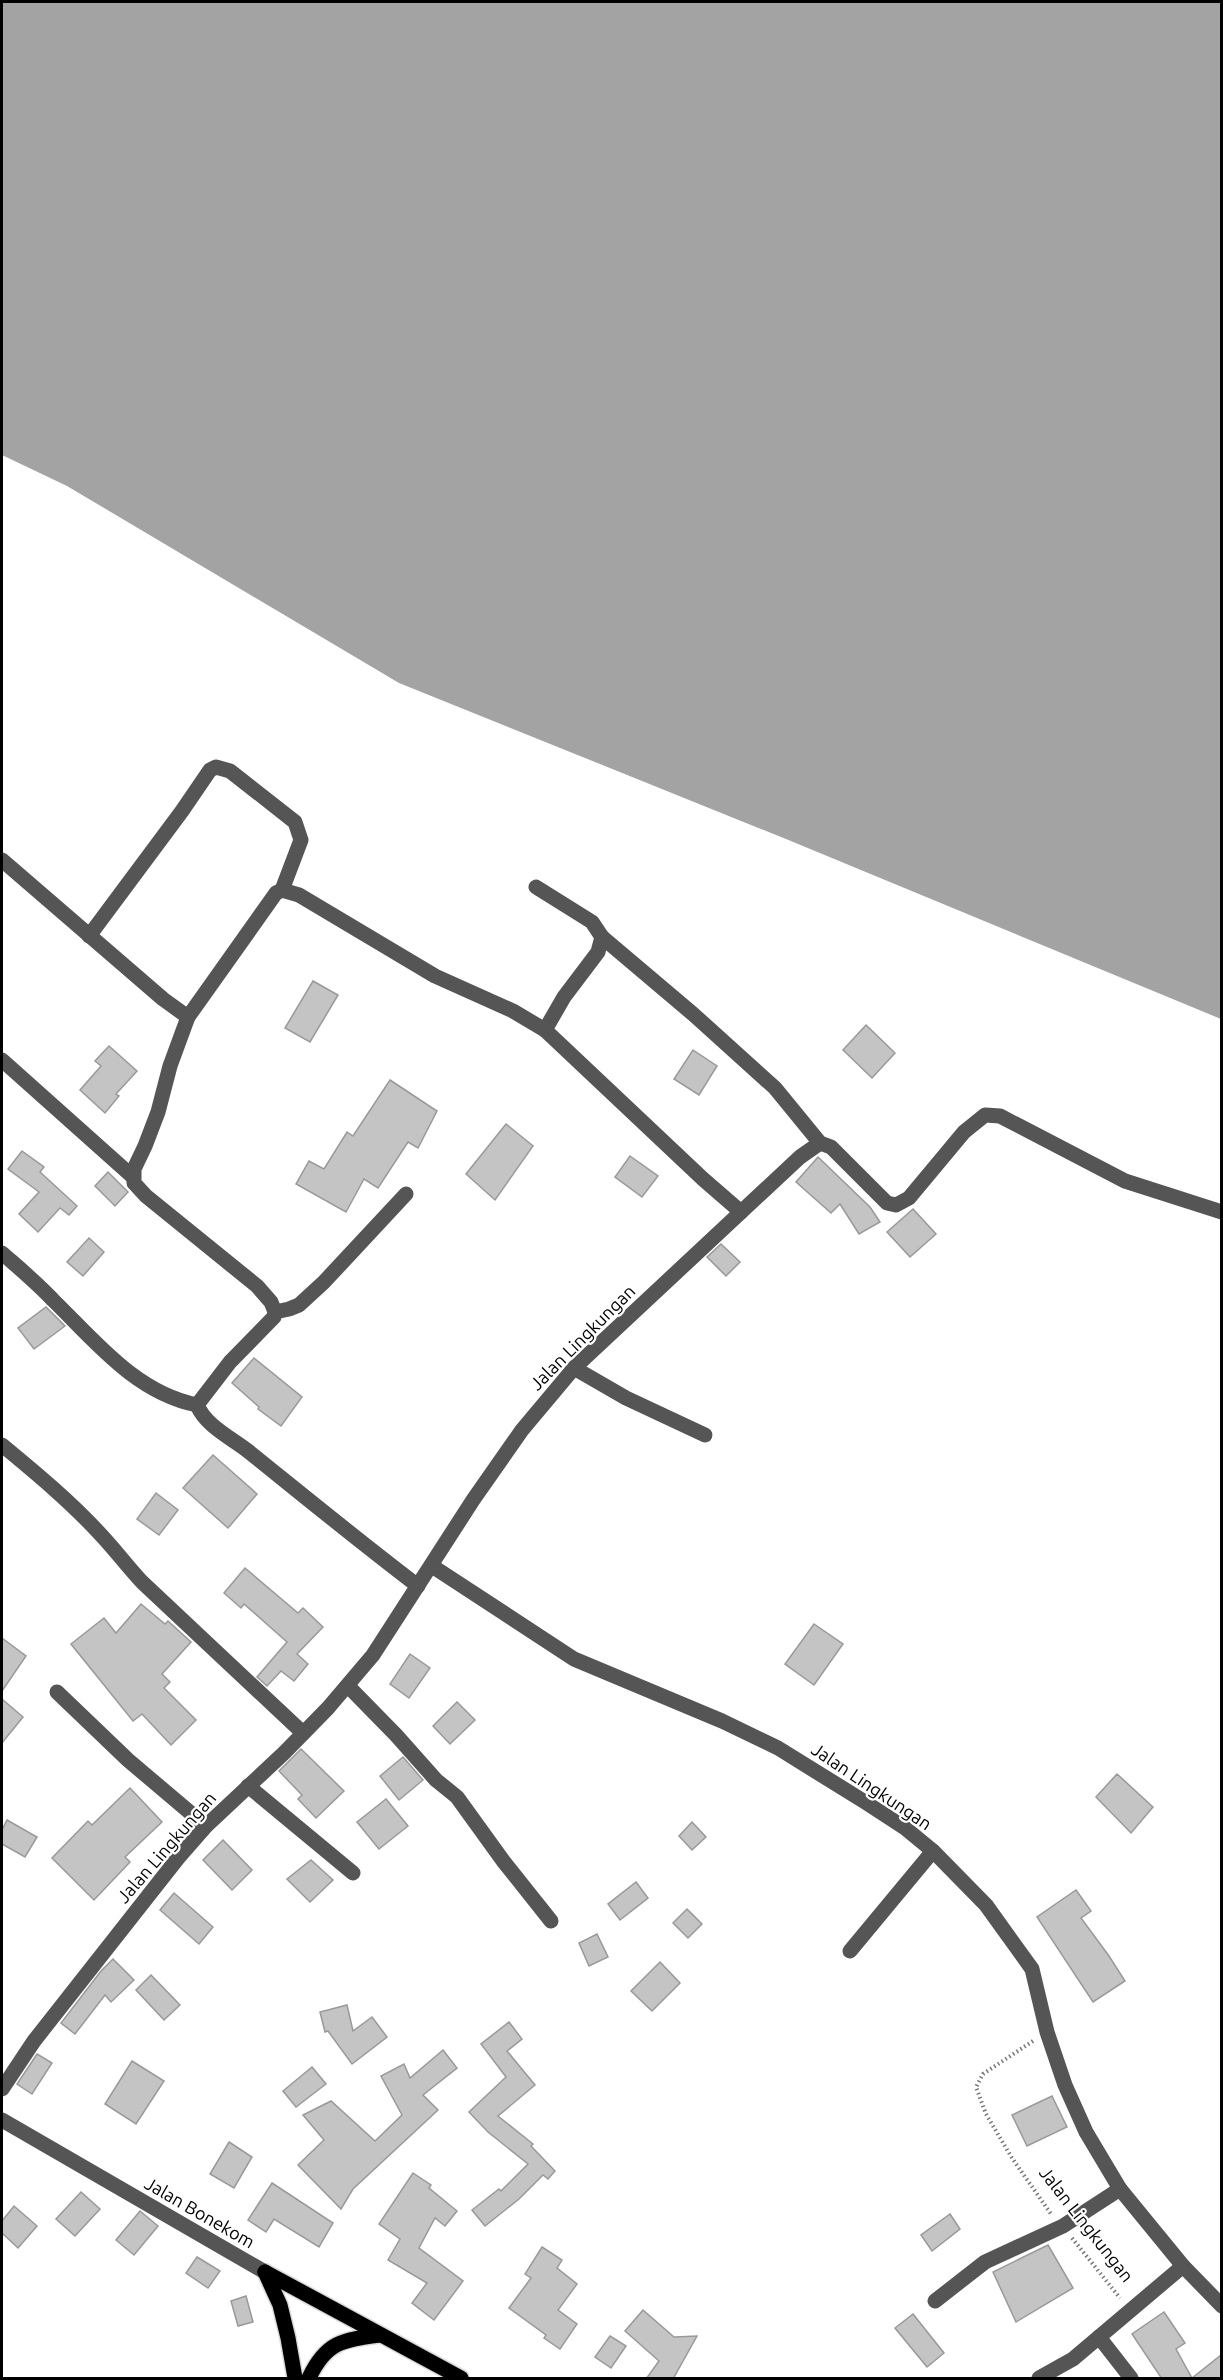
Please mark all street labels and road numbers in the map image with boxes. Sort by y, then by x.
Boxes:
street label: Jalan Lingkungan [525,1280,639,1394]
street label: Jalan Lingkungan [808,1739,936,1833]
street label: Jalan Lingkungan [112,1788,220,1906]
street label: Jalan Lingkungan [1036,2163,1138,2285]
street label: Jalan Bonekom [142,2172,258,2252]

